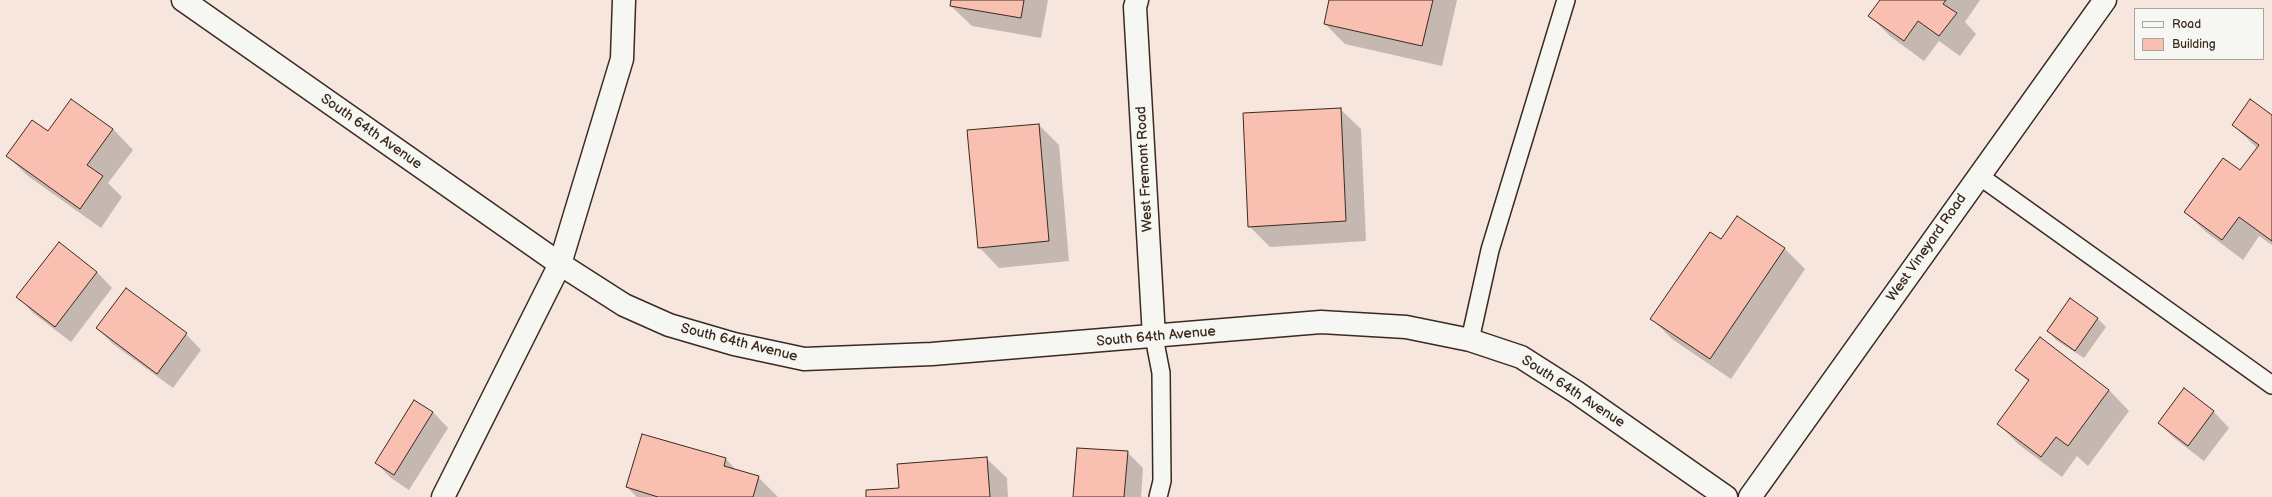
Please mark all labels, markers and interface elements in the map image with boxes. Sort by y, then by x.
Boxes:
legend [2134,8,2264,60]
text: Road [2172,17,2201,32]
text: Building [2172,37,2216,52]
street label: South 64th Avenue [317,91,425,173]
street label: West Fremont Road [1133,106,1157,232]
street label: West Vineyard Road [1884,191,1970,305]
street label: South 64th Avenue [679,320,799,366]
street label: South 64th Avenue [1096,323,1216,351]
street label: South 64th Avenue [1518,352,1628,432]

